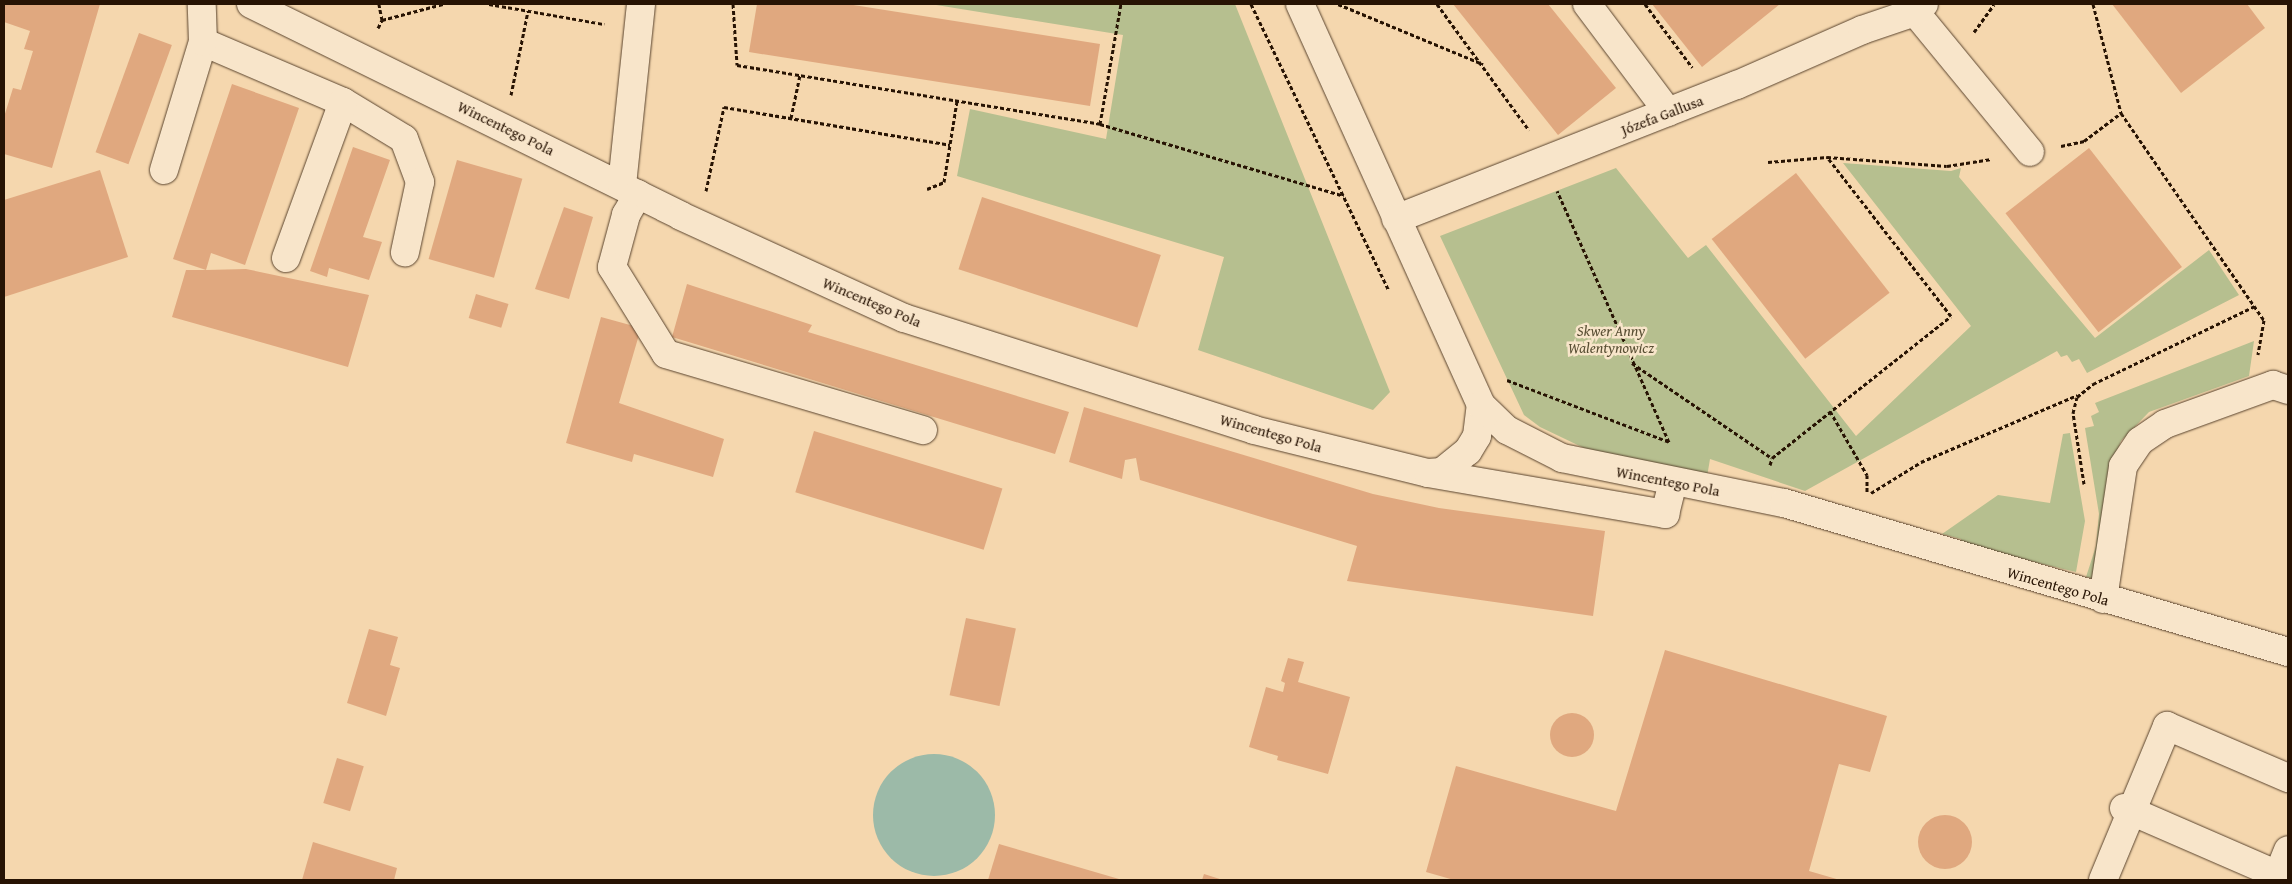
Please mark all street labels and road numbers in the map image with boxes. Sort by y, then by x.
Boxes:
street label: Józefa Gallusa [1618,91,1706,139]
street label: Wincentego Pola [455,97,557,159]
street label: Wincentego Pola [820,273,924,331]
street label: Wincentego Pola [1218,410,1324,456]
street label: Wincentego Pola [1615,462,1721,500]
street label: Wincentego Pola [2005,563,2111,609]

